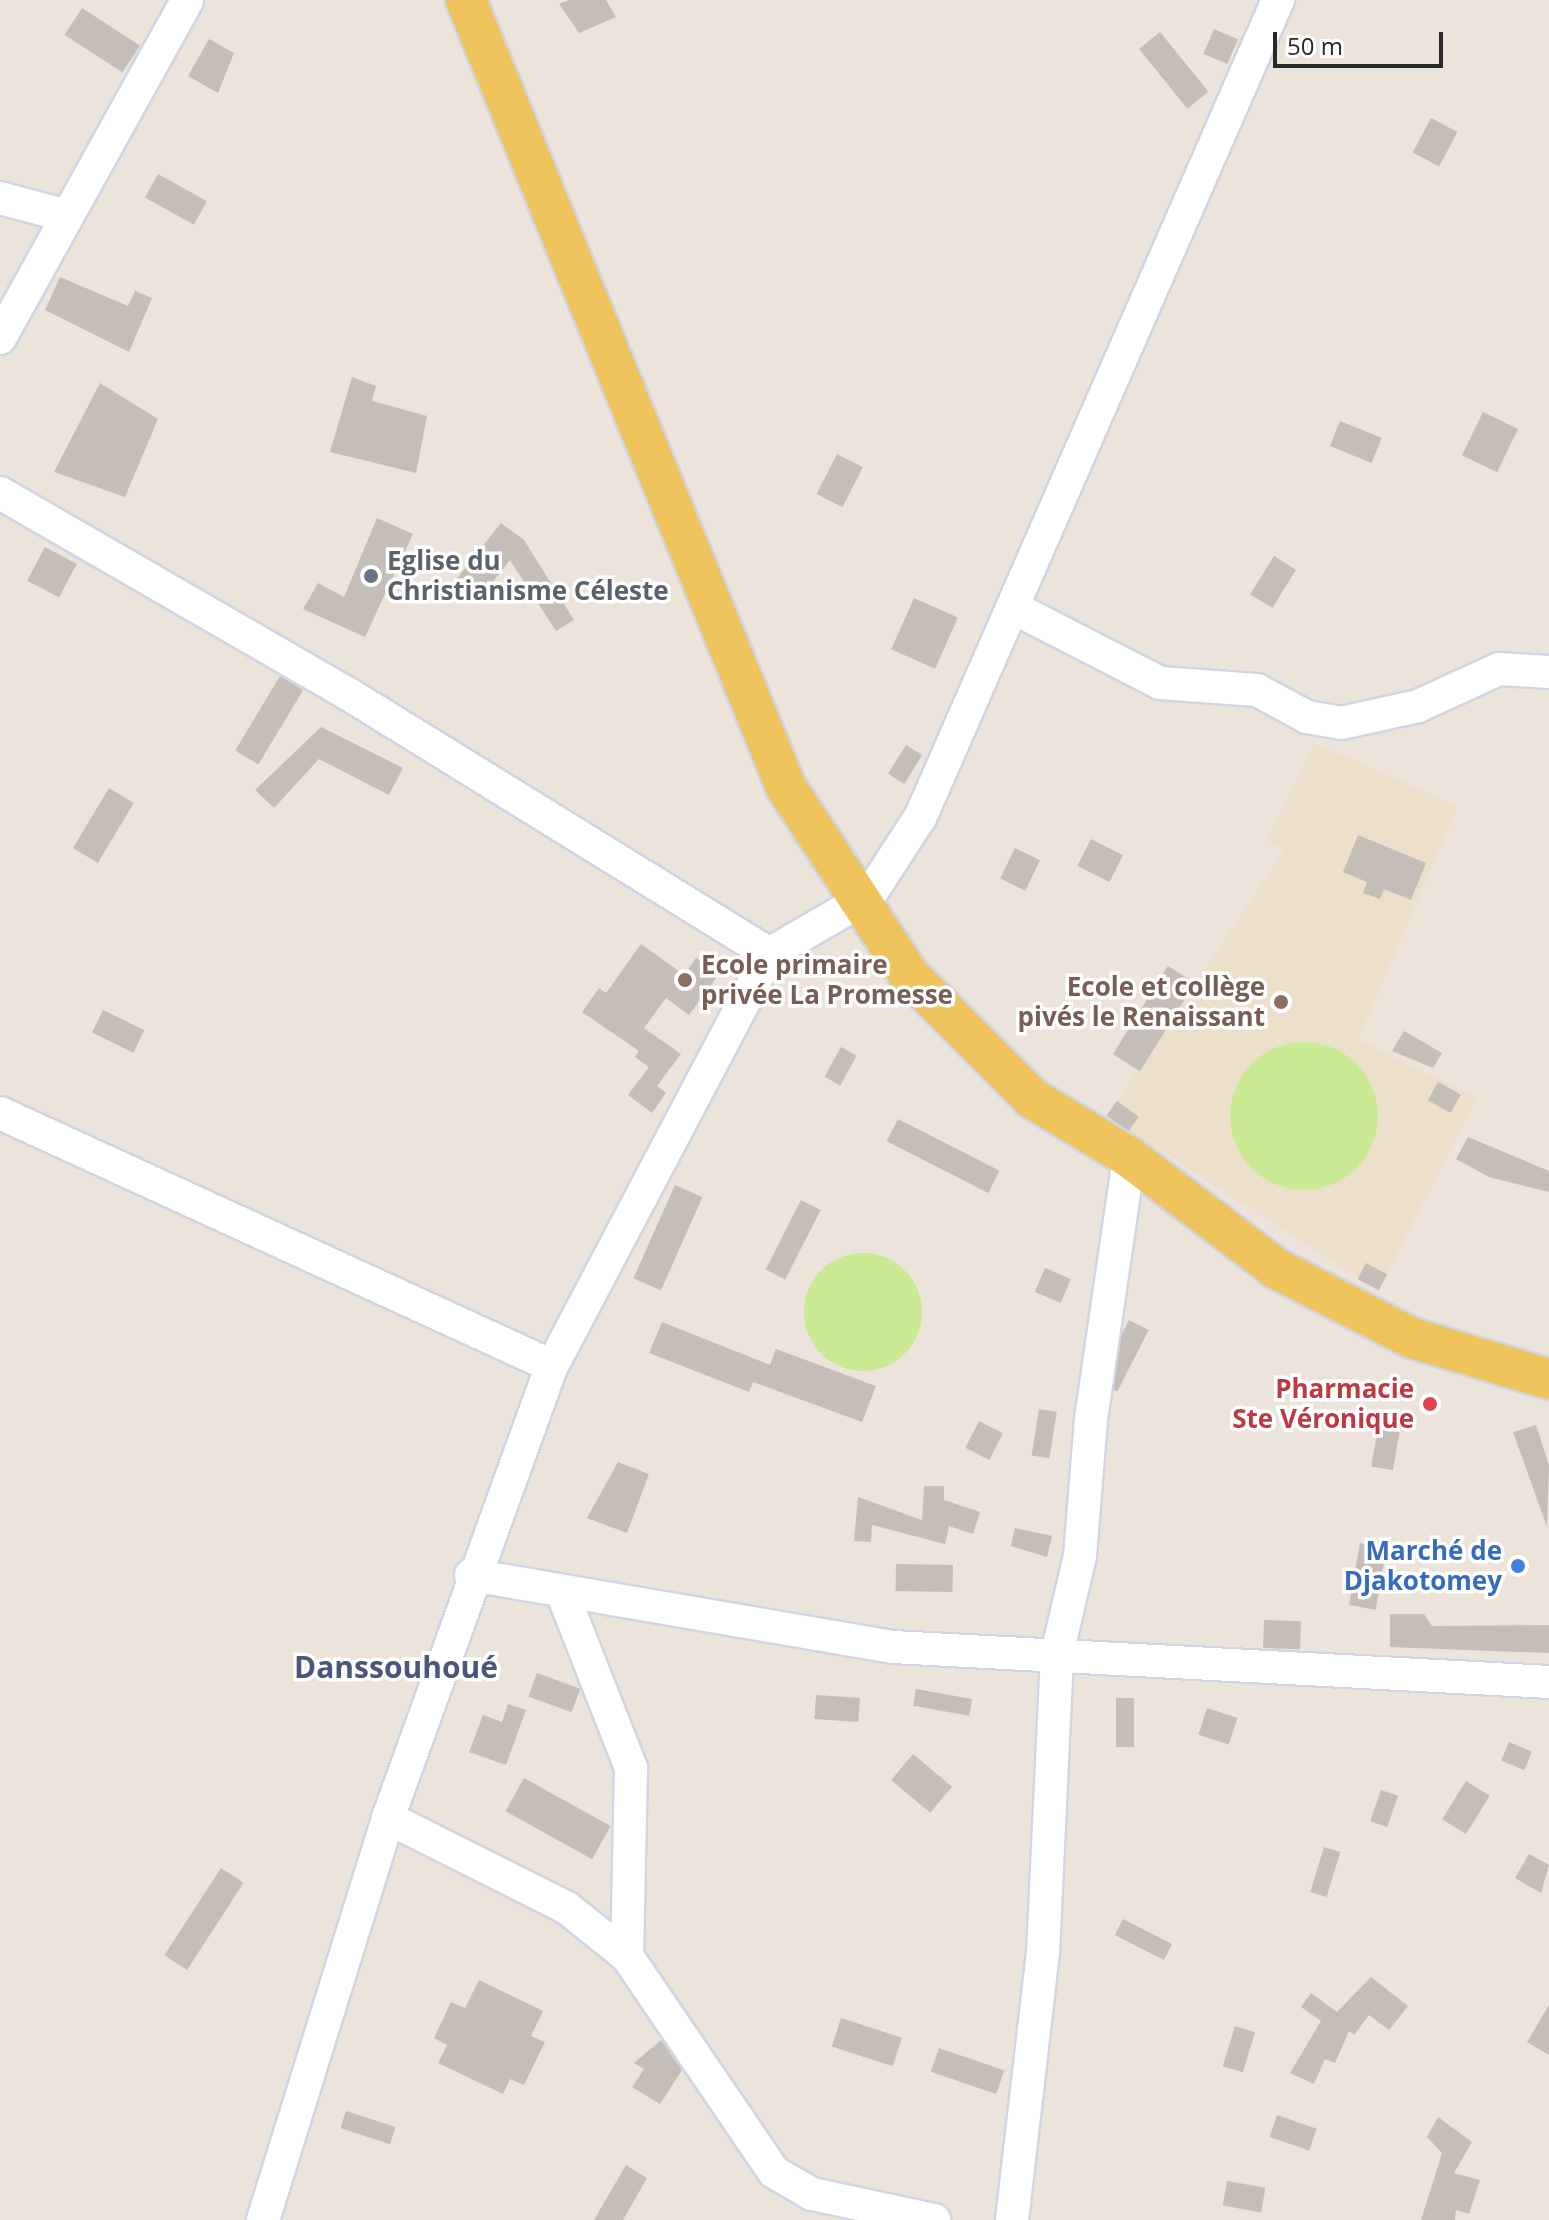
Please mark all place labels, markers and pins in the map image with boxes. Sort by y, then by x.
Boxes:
place label: Eglise du Christianisme Céleste [387,545,669,606]
marker: Eglise du Christianisme Céleste [362,567,380,585]
place label: Ecole primaire privée La Promesse [701,949,953,1010]
marker: Ecole primaire privée La Promesse [676,971,694,989]
place label: Ecole et collège pivés le Renaissant [1018,971,1265,1032]
marker: Ecole et collège pivés le Renaissant [1272,993,1290,1011]
place label: Pharmacie Ste Véronique [1232,1373,1414,1434]
marker: Pharmacie Ste Véronique [1421,1395,1439,1413]
place label: Marché de Djakotomey [1344,1535,1502,1596]
marker: Marché de Djakotomey [1509,1557,1527,1575]

